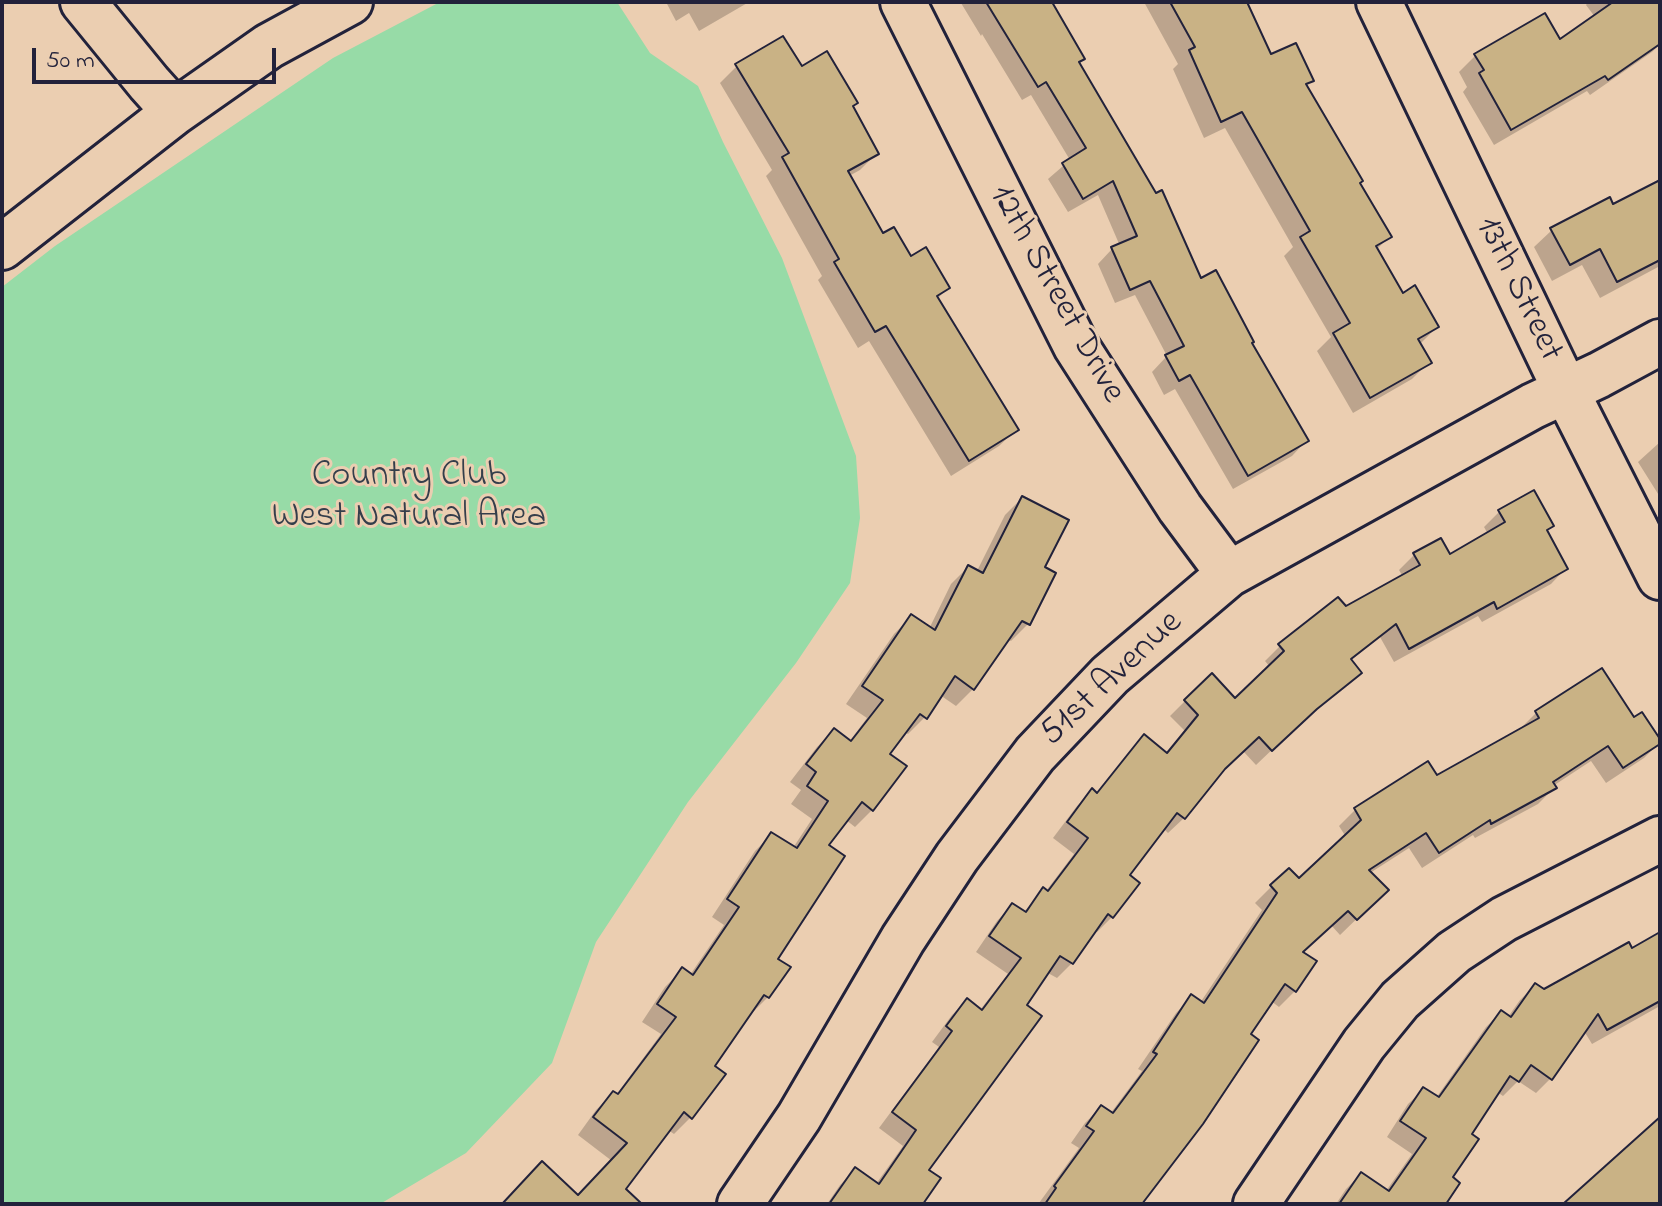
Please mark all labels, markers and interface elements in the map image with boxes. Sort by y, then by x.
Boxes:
scale bar [36,32,280,82]
text: 50 m [46,44,95,79]
street label: 12th Street Drive [977,179,1133,411]
street label: 13th Street [1464,211,1570,369]
park label: Country Club West Natural Area [272,456,546,541]
street label: 51st Avenue [1033,603,1193,757]

